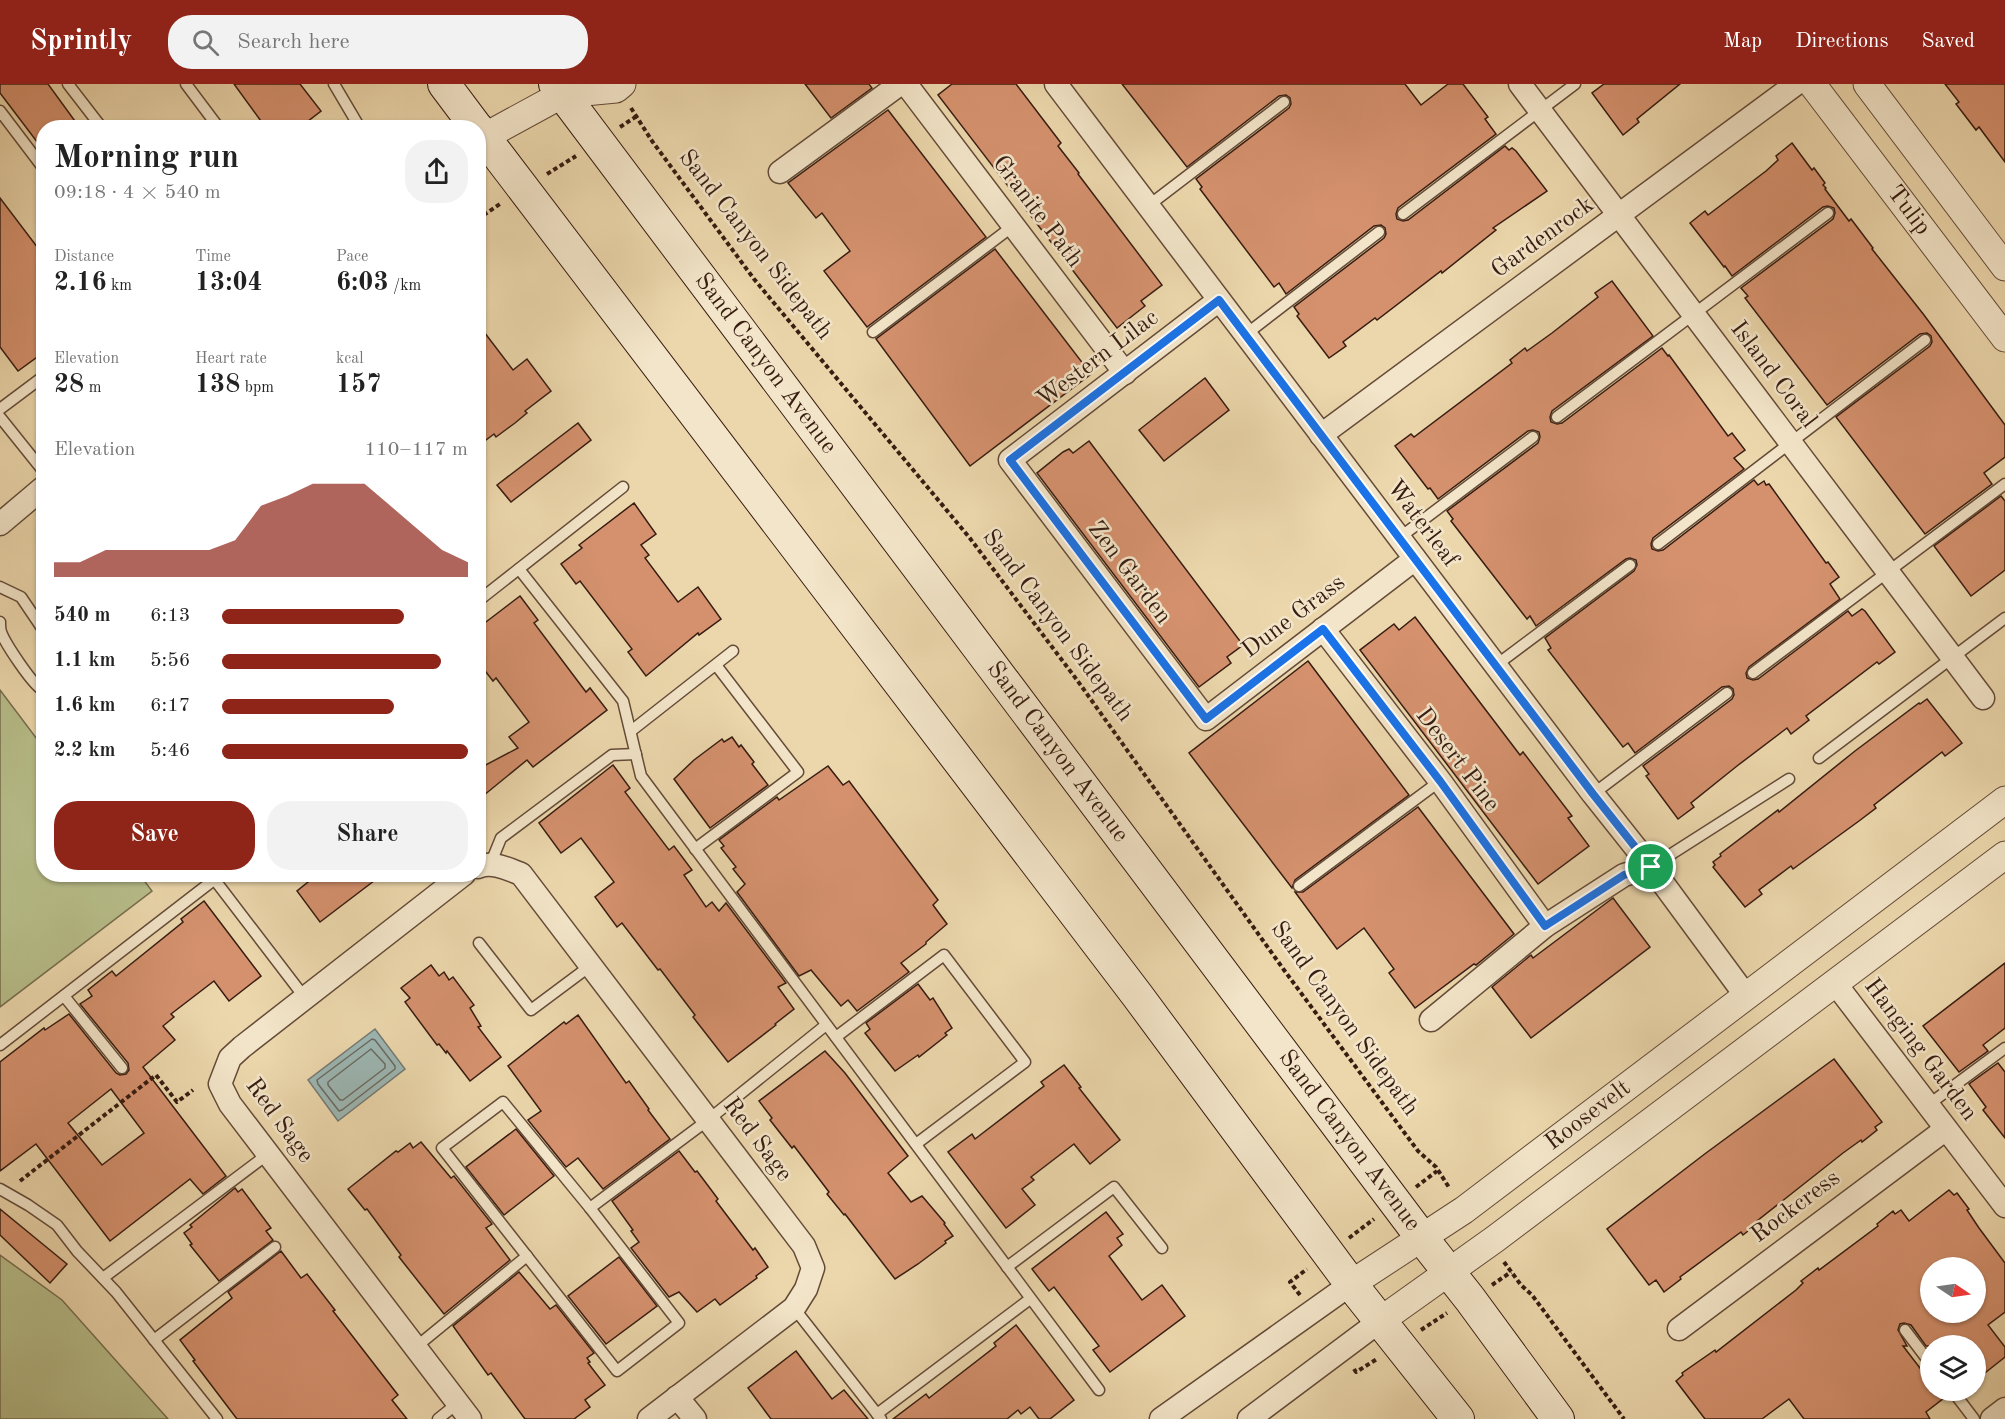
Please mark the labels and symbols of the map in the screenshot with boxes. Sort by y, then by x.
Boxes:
street label: Sand Canyon Sidepath [674,146,836,344]
street label: Granite Path [987,152,1087,272]
street label: Tulip [1882,181,1935,240]
street label: Gardenrock [1487,193,1599,283]
street label: Sand Canyon Avenue [690,269,841,459]
street label: Western Lilac [1033,306,1163,412]
street label: Island Coral [1725,317,1821,433]
street label: Waterleaf [1382,476,1463,573]
street label: Zen Garden [1083,517,1175,629]
street label: Sand Canyon Sidepath [977,525,1137,727]
street label: Dune Grass [1238,571,1350,663]
street label: Sand Canyon Avenue [982,657,1133,847]
street label: Desert Pine [1410,704,1504,816]
pin [1625,841,1676,892]
street label: Sand Canyon Sidepath [1266,917,1422,1121]
street label: Hanging Garden [1859,974,1981,1126]
street label: Sand Canyon Avenue [1274,1046,1425,1236]
street label: Red Sage [240,1074,318,1168]
street label: Roosevelt [1541,1076,1635,1156]
street label: Red Sage [718,1094,796,1186]
street label: Rockcress [1747,1166,1845,1248]
north arrow [1920,1257,1986,1323]

